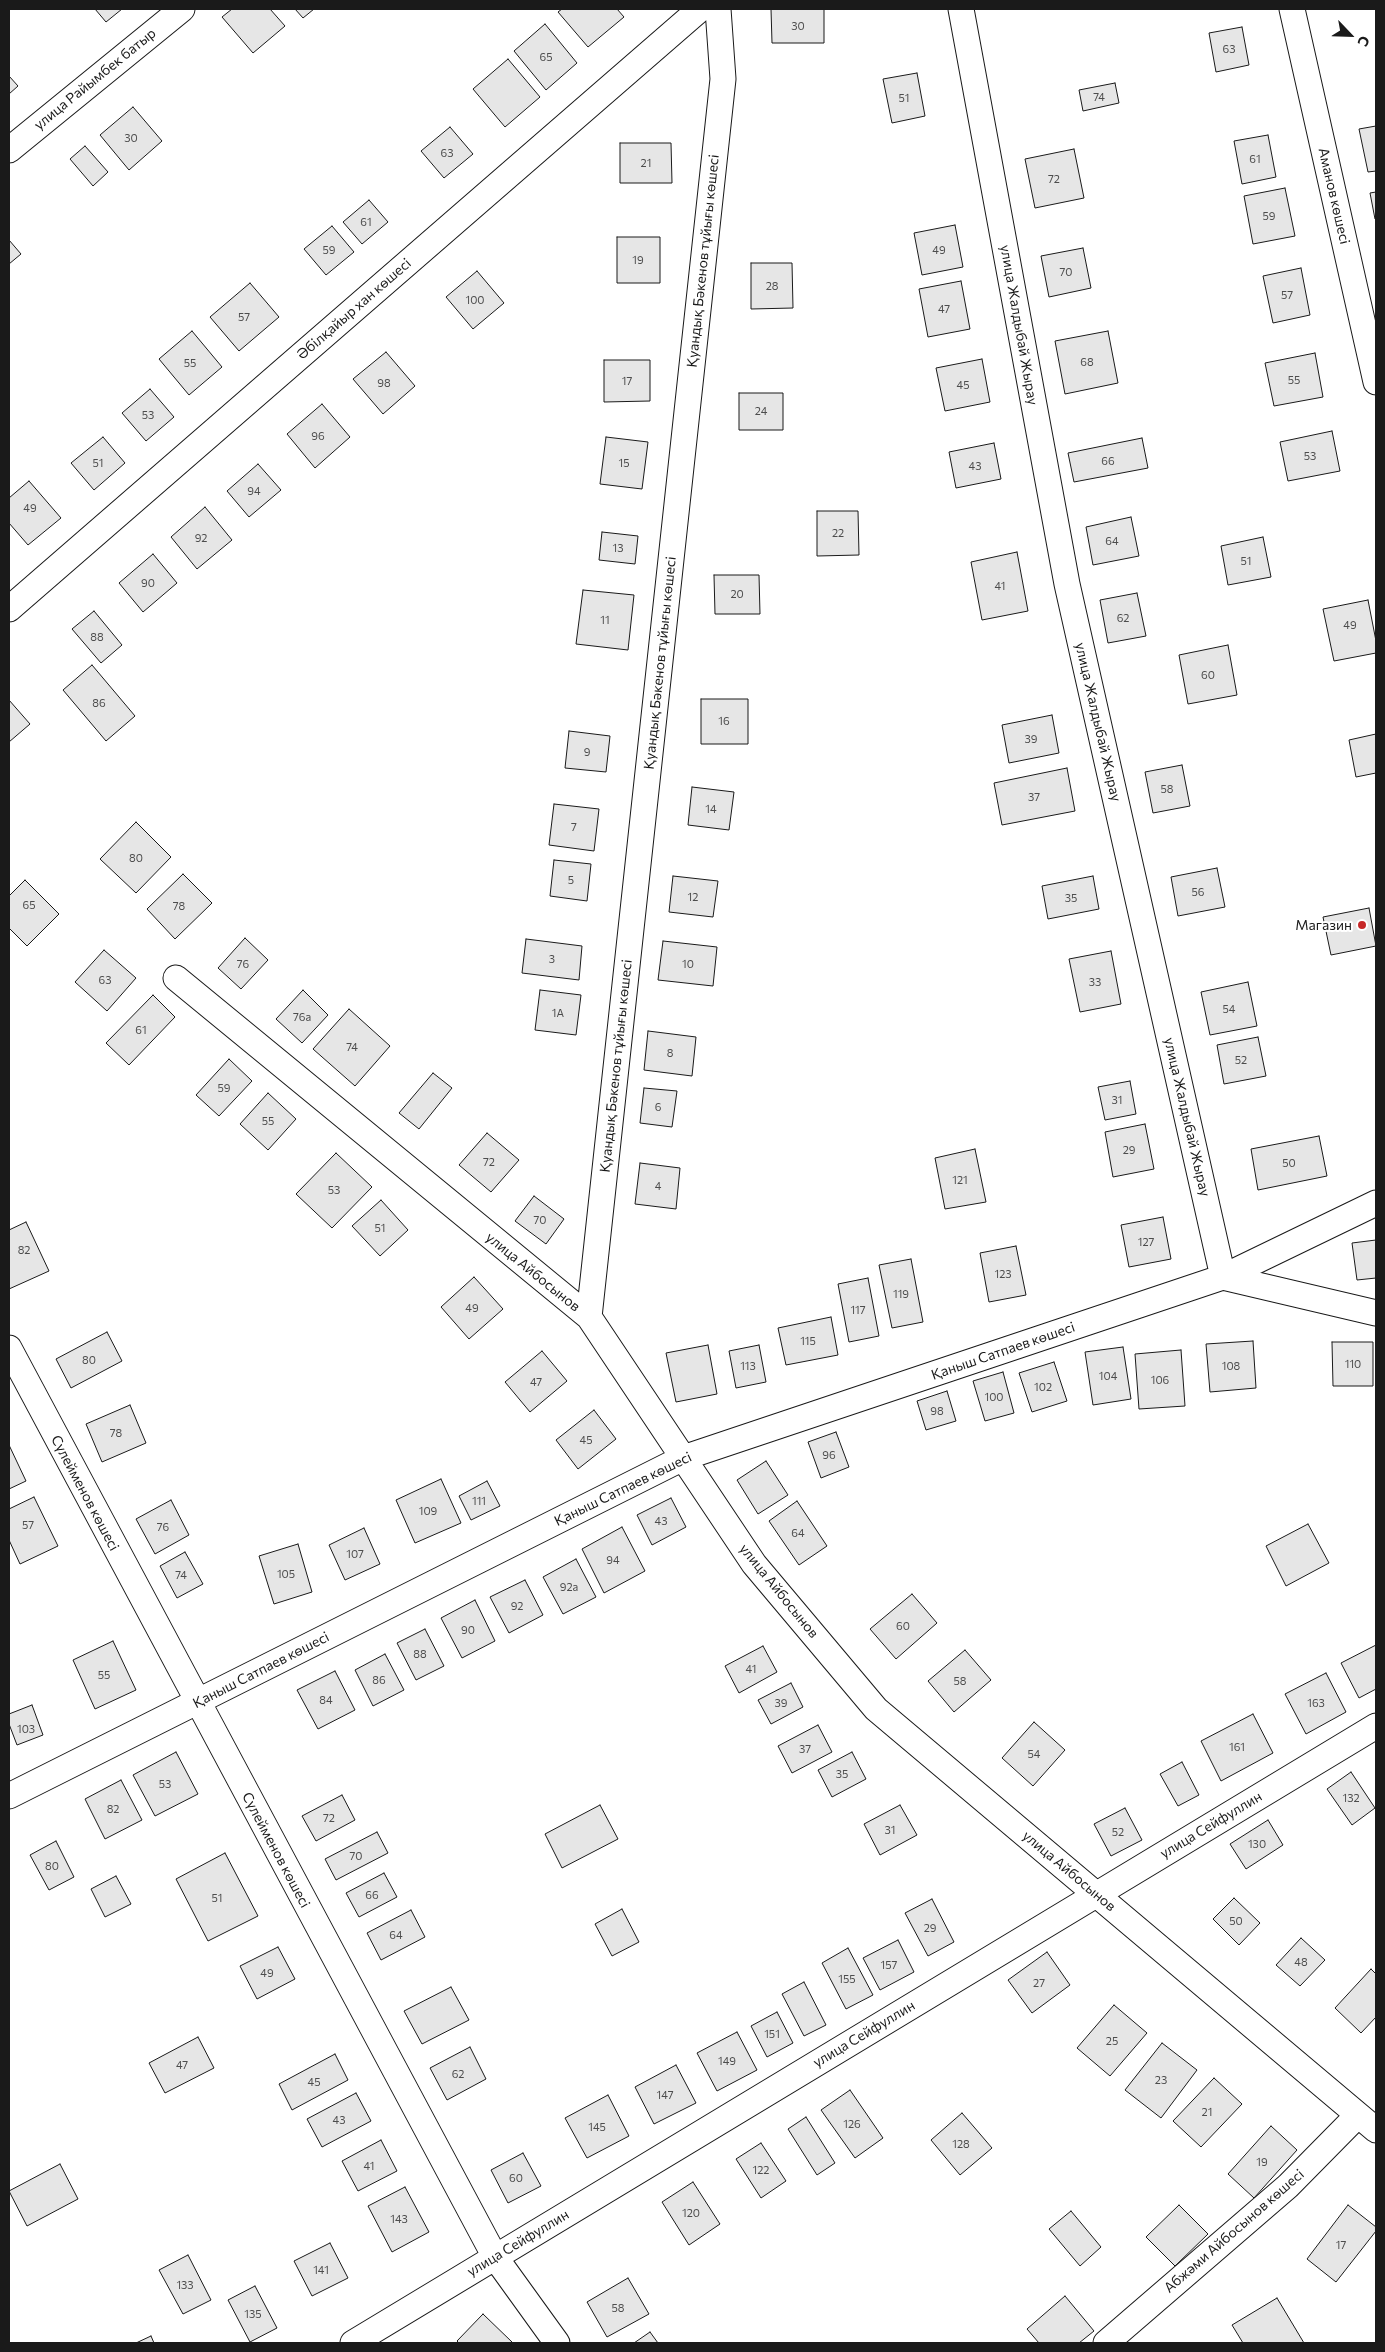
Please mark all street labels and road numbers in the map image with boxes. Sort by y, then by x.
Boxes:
street label: улица Райымбек батыр [31,25,159,133]
street label: Аманов көшесі [1315,146,1353,246]
street label: Қуандық Бәкенов тұйығы көшесі [683,154,723,368]
street label: улица Жалдыбай Жырау [997,243,1041,407]
street label: Әбілқайыр хан көшесі [293,255,415,363]
street label: Қуандық Бәкенов тұйығы көшесі [640,556,680,770]
street label: улица Жалдыбай Жырау [1072,641,1124,803]
street label: Қуандық Бәкенов тұйығы көшесі [596,959,636,1173]
street label: улица Жалдыбай Жырау [1161,1036,1213,1198]
street label: улица Айбосынов [483,1229,583,1315]
street label: Қаныш Сатпаев көшесі [929,1319,1077,1383]
street label: Сүлейменов көшесі [47,1432,123,1554]
street label: Қаныш Сатпаев көшесі [552,1448,694,1530]
street label: улица Айбосынов [736,1541,822,1641]
street label: Қаныш Сатпаев көшесі [190,1628,332,1712]
street label: улица Сейфуллин [1157,1788,1265,1862]
street label: Сүлейменов көшесі [238,1789,314,1911]
street label: улица Айбосынов [1019,1827,1119,1915]
street label: улица Сейфуллин [810,1997,918,2071]
street label: Абжәми Айбосынов көшесі [1161,2166,1307,2296]
street label: улица Сейфуллин [464,2206,572,2280]

